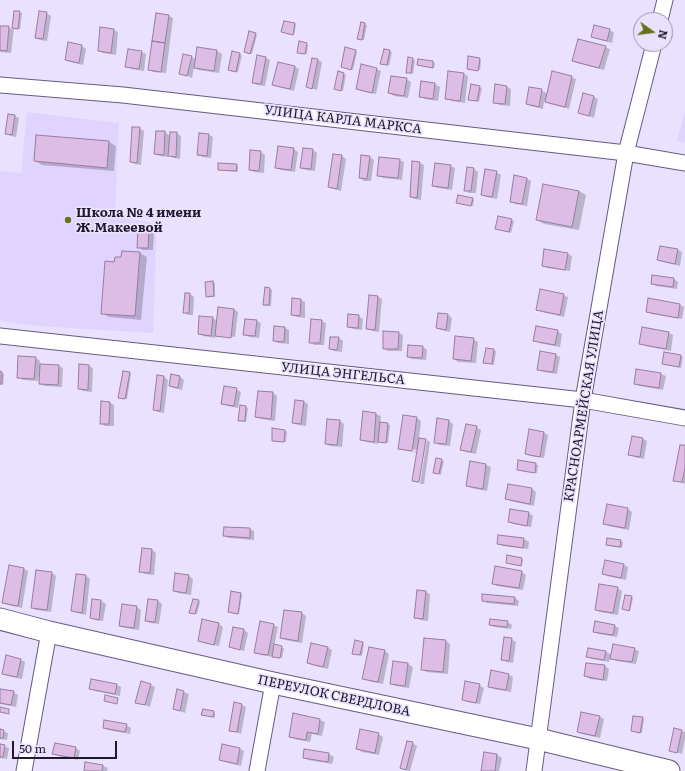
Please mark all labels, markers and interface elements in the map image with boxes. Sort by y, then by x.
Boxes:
north arrow [633,12,673,52]
text: N [655,28,673,41]
street label: УЛИЦА КАРЛА МАРКСА [263,103,423,137]
place label: Школа № 4 имени Ж.Макеевой [76,205,201,236]
marker: Школа № 4 имени Ж.Макеевой [63,215,73,225]
street label: КРАСНОАРМЕЙСКАЯ УЛИЦА [561,309,607,503]
street label: УЛИЦА ЭНГЕЛЬСА [280,360,406,388]
street label: ПЕРЕУЛОК СВЕРДЛОВА [256,672,412,720]
scale bar [14,733,119,759]
text: 50 m [19,739,46,757]

